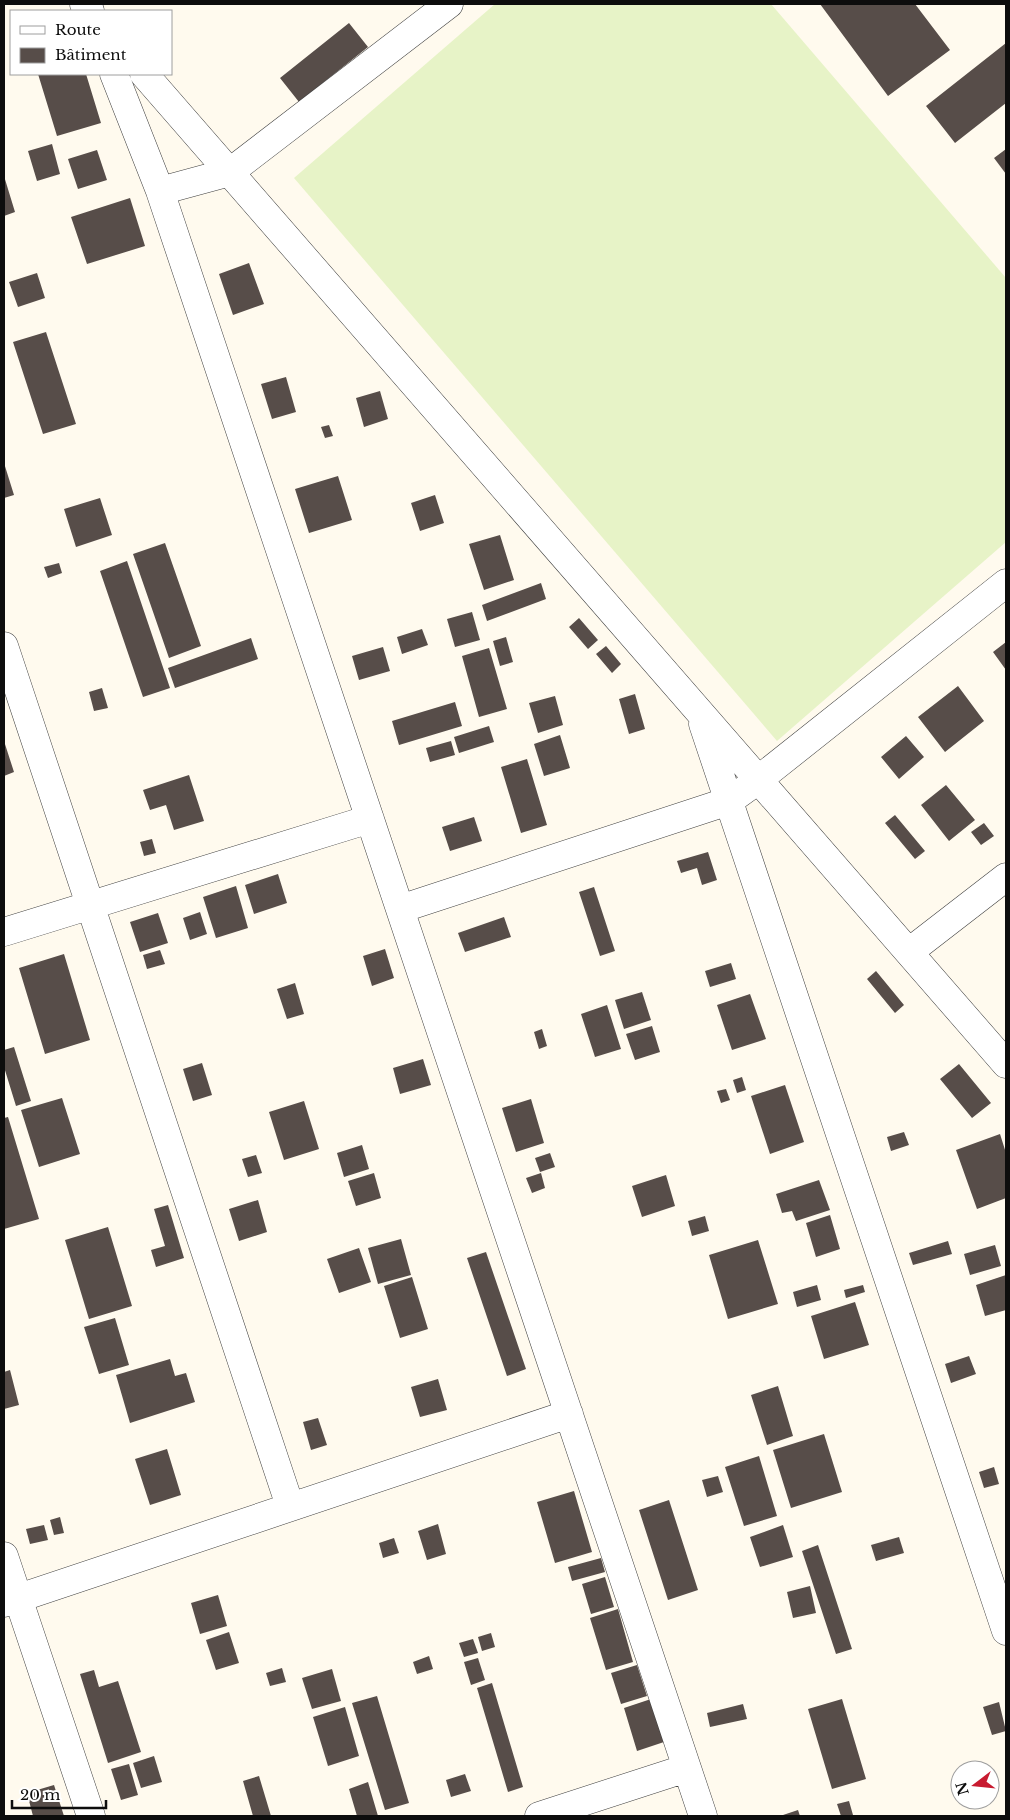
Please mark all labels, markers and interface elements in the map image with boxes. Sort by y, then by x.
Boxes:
legend [10,10,172,75]
text: Route [55,20,101,39]
text: Bâtiment [55,45,127,64]
north arrow [950,1760,1000,1810]
scale bar [12,1778,106,1810]
text: N [952,1780,973,1797]
text: 20 m [20,1785,60,1804]

